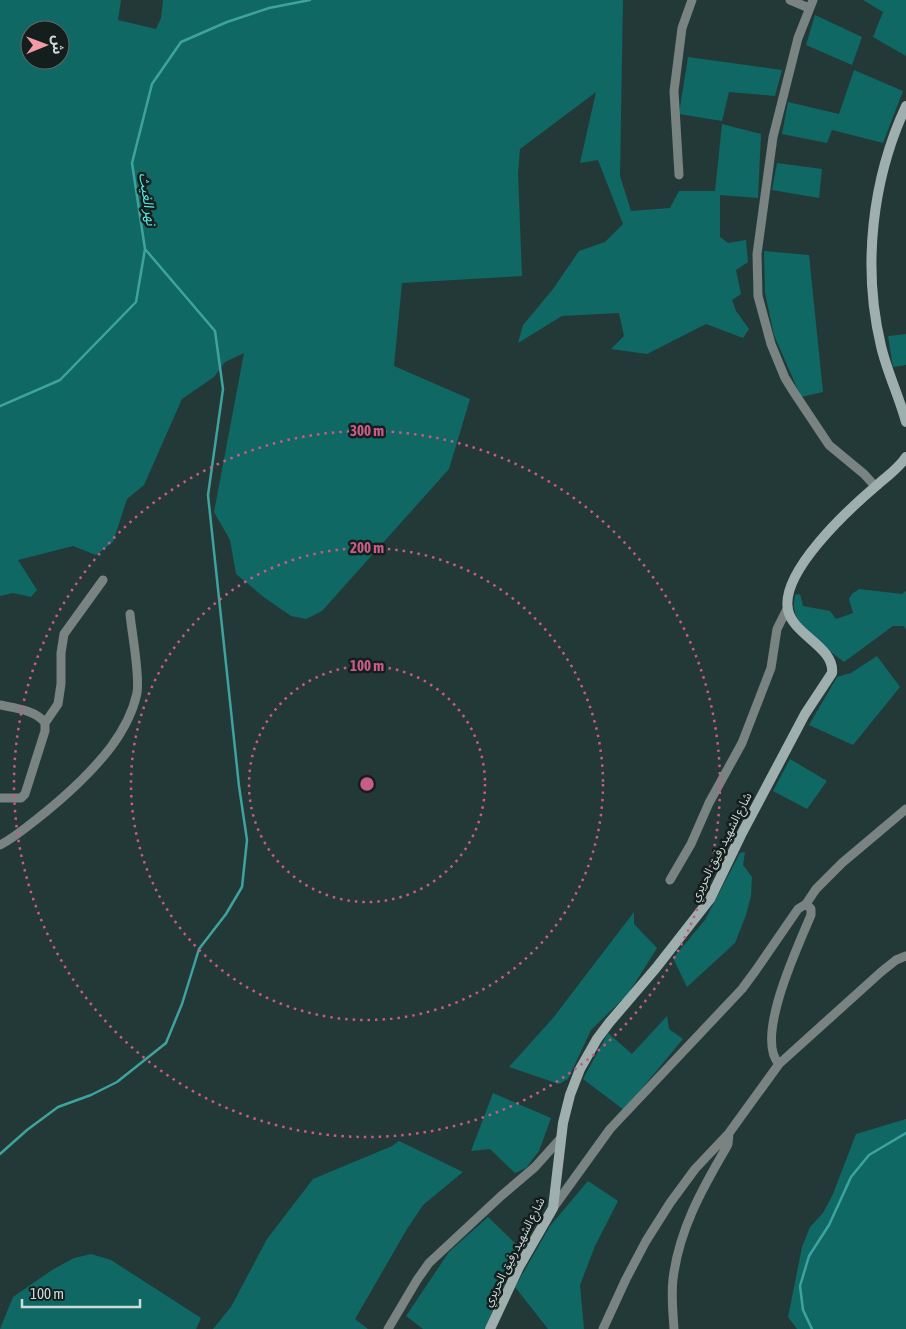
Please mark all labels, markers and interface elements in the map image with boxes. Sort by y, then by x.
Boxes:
north arrow [20,20,70,70]
text: ش [50,35,66,55]
water label: نهر الغيث [135,172,160,228]
text: 300 m [350,422,384,439]
text: 200 m [350,539,384,556]
text: 100 m [350,657,384,674]
centre of rings [358,775,376,793]
street label: شارع الشهيد رفيق الحريري [687,790,757,905]
street label: شارع الشهيد رفيق الحريري [480,1195,550,1310]
scale bar [22,1276,140,1308]
text: 100 m [30,1285,64,1302]

